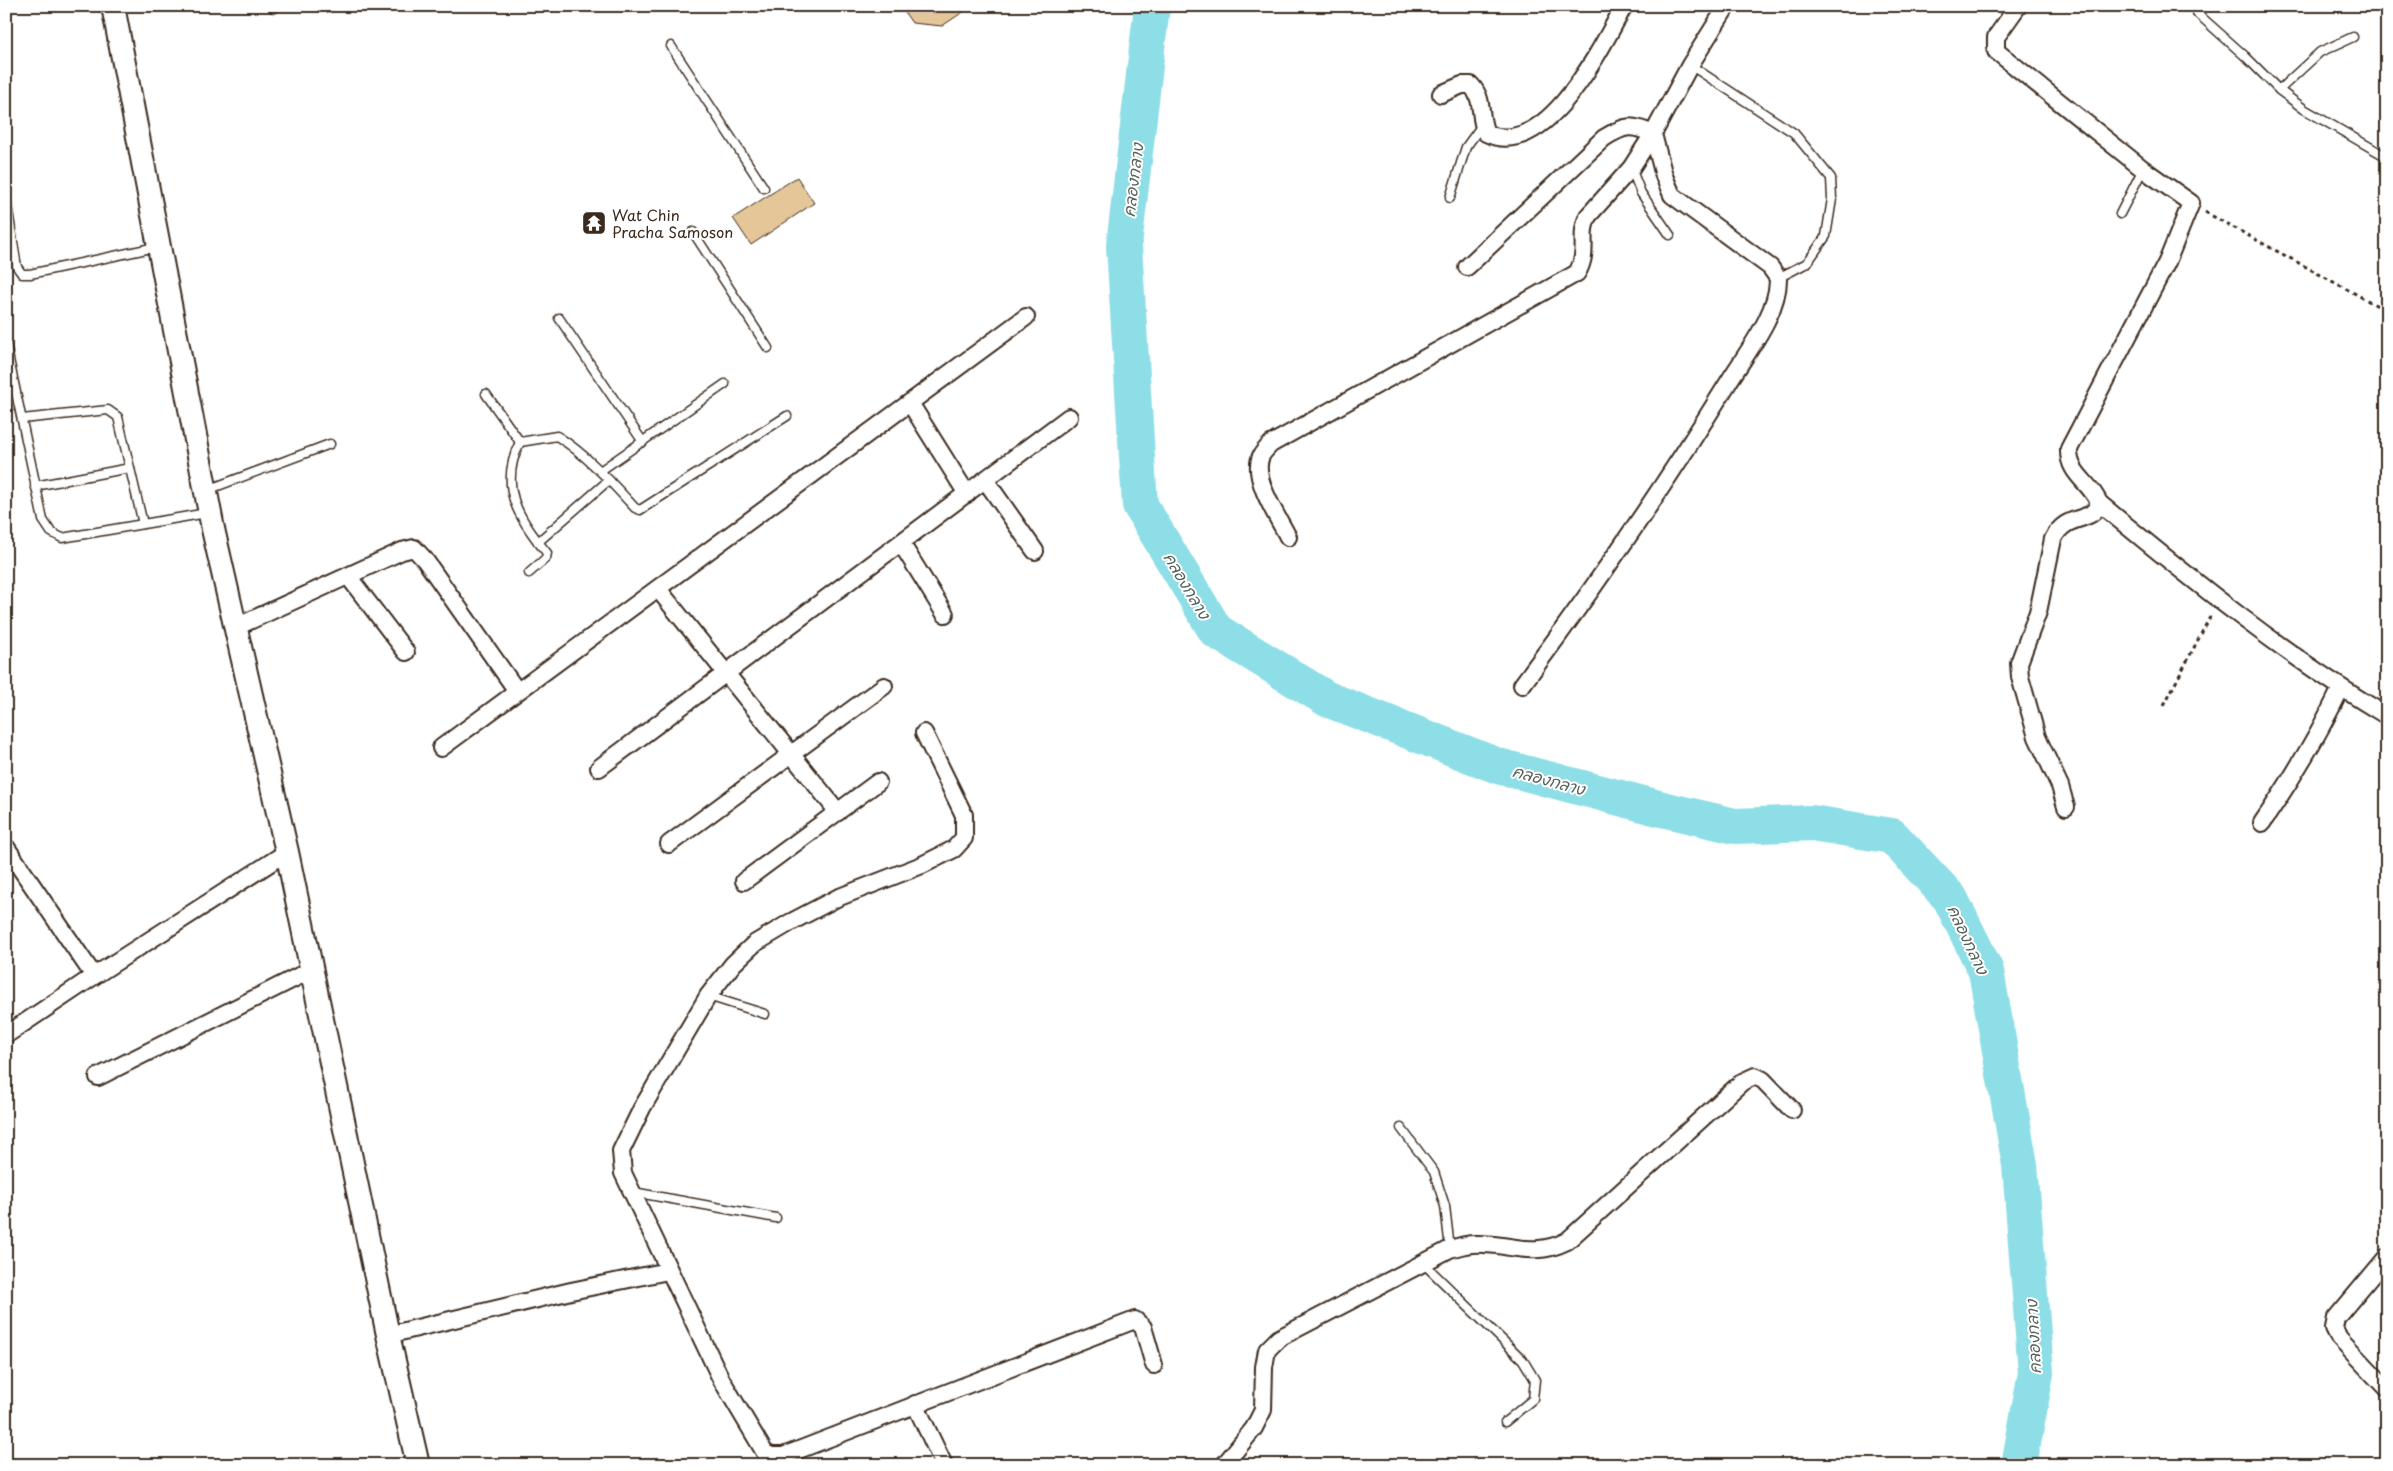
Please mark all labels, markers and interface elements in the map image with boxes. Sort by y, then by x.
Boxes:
water label: คลองกลาง [1116,140,1149,218]
place label: Wat Chin Pracha Samoson [612,203,733,243]
temple icon: Wat Chin Pracha Samoson [581,210,607,236]
water label: คลองกลาง [1159,547,1218,624]
water label: คลองกลาง [1510,758,1590,801]
water label: คลองกลาง [1942,900,1996,979]
water label: คลองกลาง [2018,1298,2046,1375]

